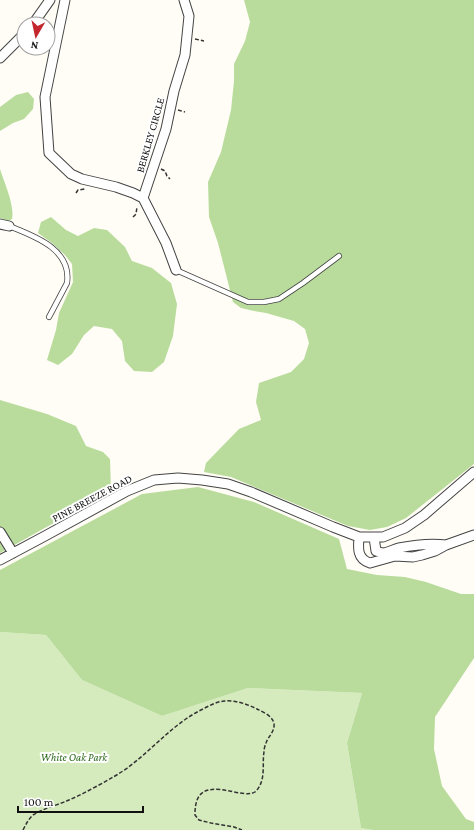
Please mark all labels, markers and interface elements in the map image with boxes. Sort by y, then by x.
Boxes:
north arrow [16,16,56,56]
text: N [29,39,39,52]
street label: BERKLEY CIRCLE [134,96,166,174]
street label: PINE BREEZE ROAD [50,472,134,524]
park label: White Oak Park [41,751,108,763]
scale bar [18,788,143,814]
text: 100 m [24,795,54,809]

